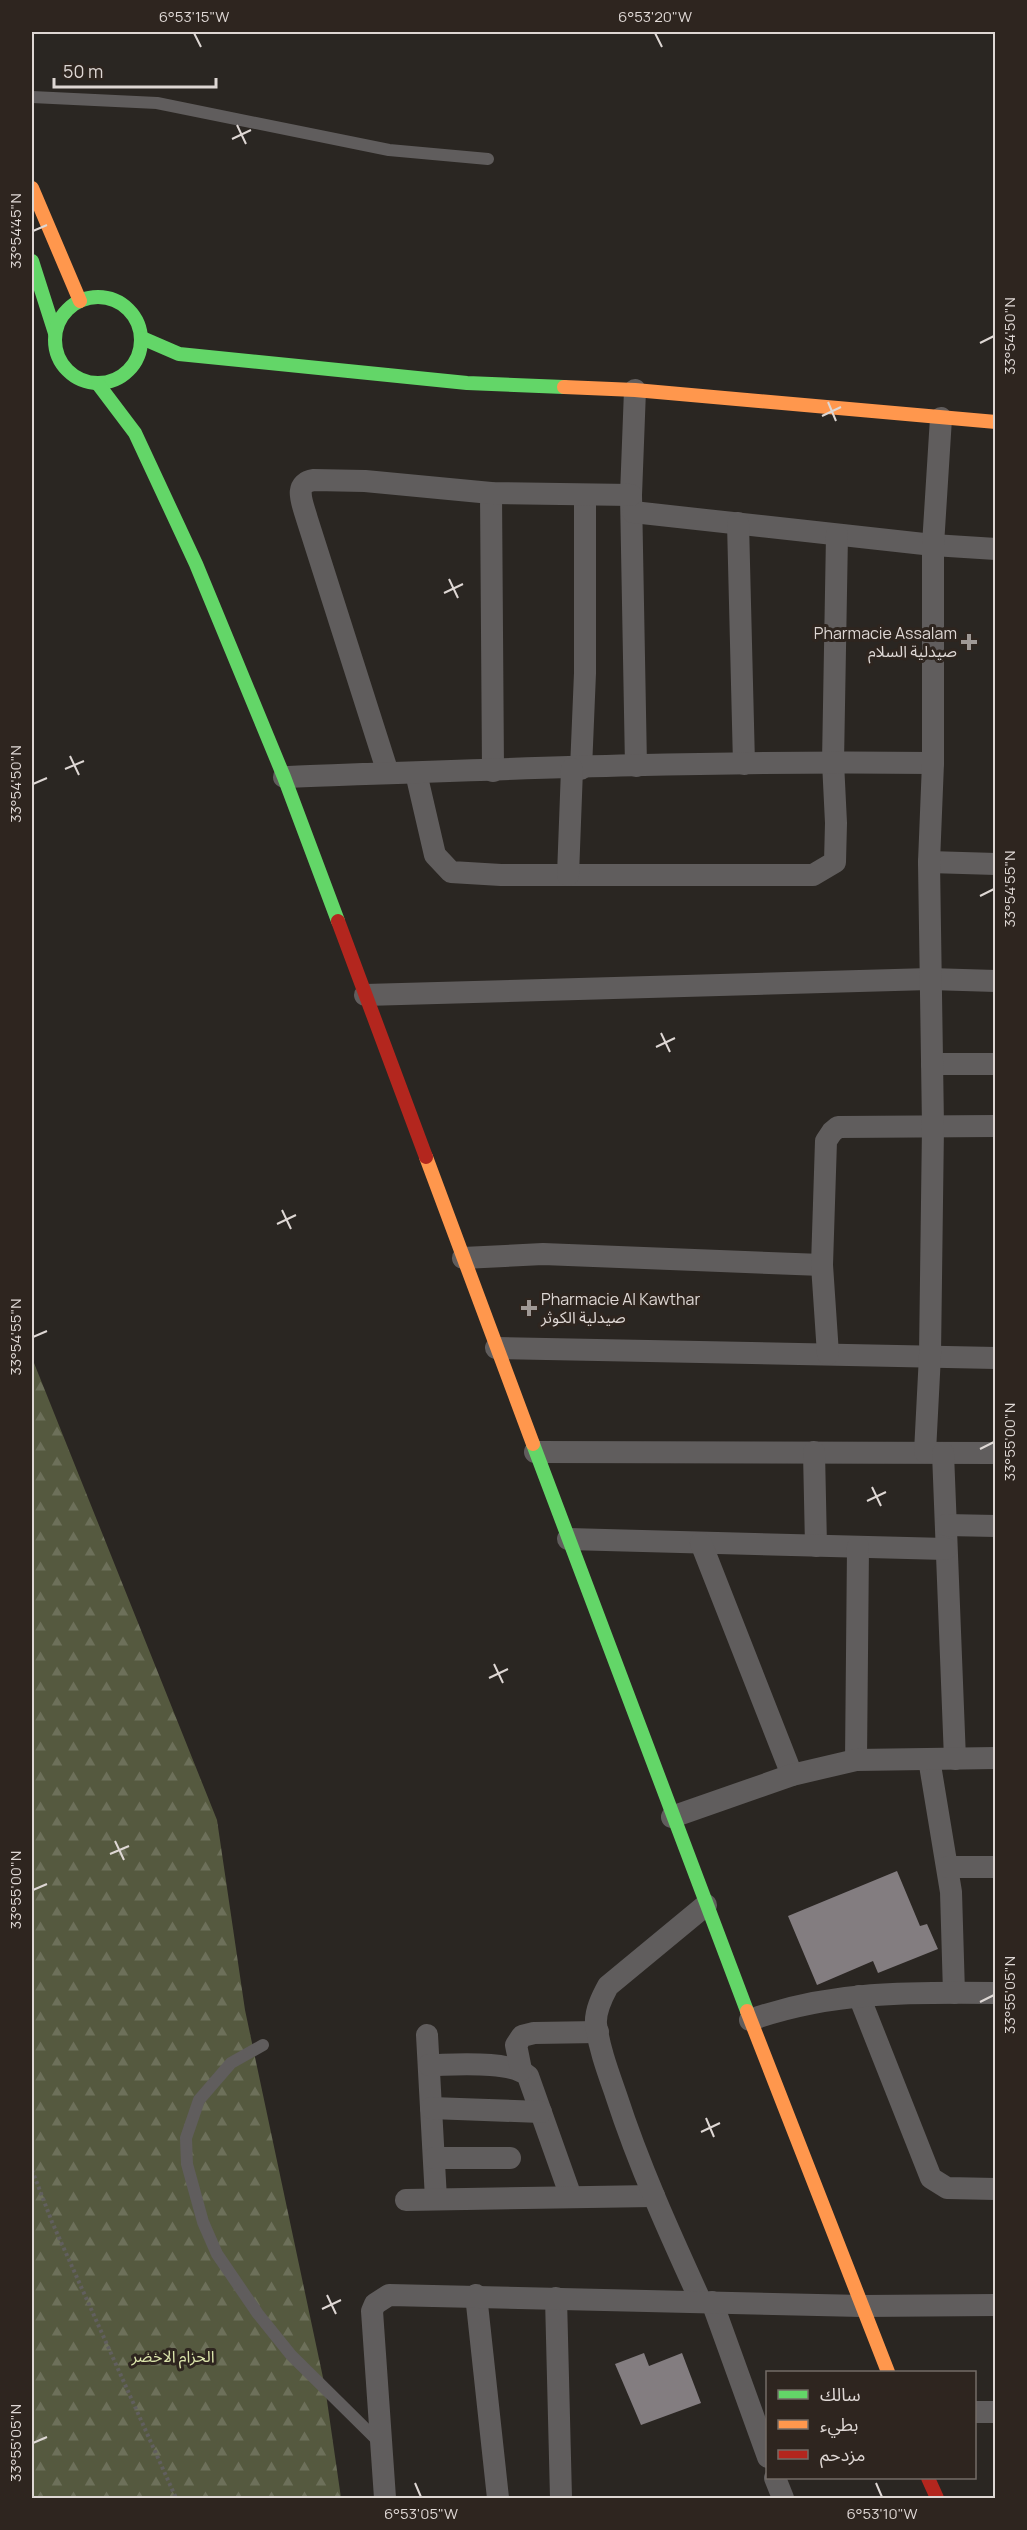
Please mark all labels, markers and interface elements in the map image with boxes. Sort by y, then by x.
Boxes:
text: 6°53'15"W [159,6,229,27]
text: 6°53'20"W [618,6,692,27]
scale bar [54,51,216,89]
text: 50 m [63,59,103,83]
text: 33°54'45"N [5,193,26,269]
text: 33°54'50"N [999,297,1020,375]
place label: Pharmacie Assalam صيدلية السلام [814,622,957,664]
marker: Pharmacie Assalam صيدلية السلام [962,635,976,649]
text: 33°54'50"N [5,745,26,823]
text: 33°54'55"N [999,850,1020,928]
place label: Pharmacie Al Kawthar صيدلية الكوثر [540,1288,700,1328]
text: 33°54'55"N [5,1298,26,1376]
marker: Pharmacie Al Kawthar صيدلية الكوثر [522,1301,536,1315]
text: 33°55'00"N [999,1403,1020,1481]
text: 33°55'00"N [5,1851,26,1929]
text: 33°55'05"N [999,1956,1020,2034]
park label: الحزام الاخضر [131,2345,214,2369]
legend [766,2371,976,2479]
text: سالك [820,2382,861,2406]
text: 33°55'05"N [5,2404,26,2482]
text: بطيء [820,2412,858,2438]
text: مزدحم [820,2442,865,2468]
text: 6°53'05"W [384,2503,458,2524]
text: 6°53'10"W [846,2503,918,2524]

